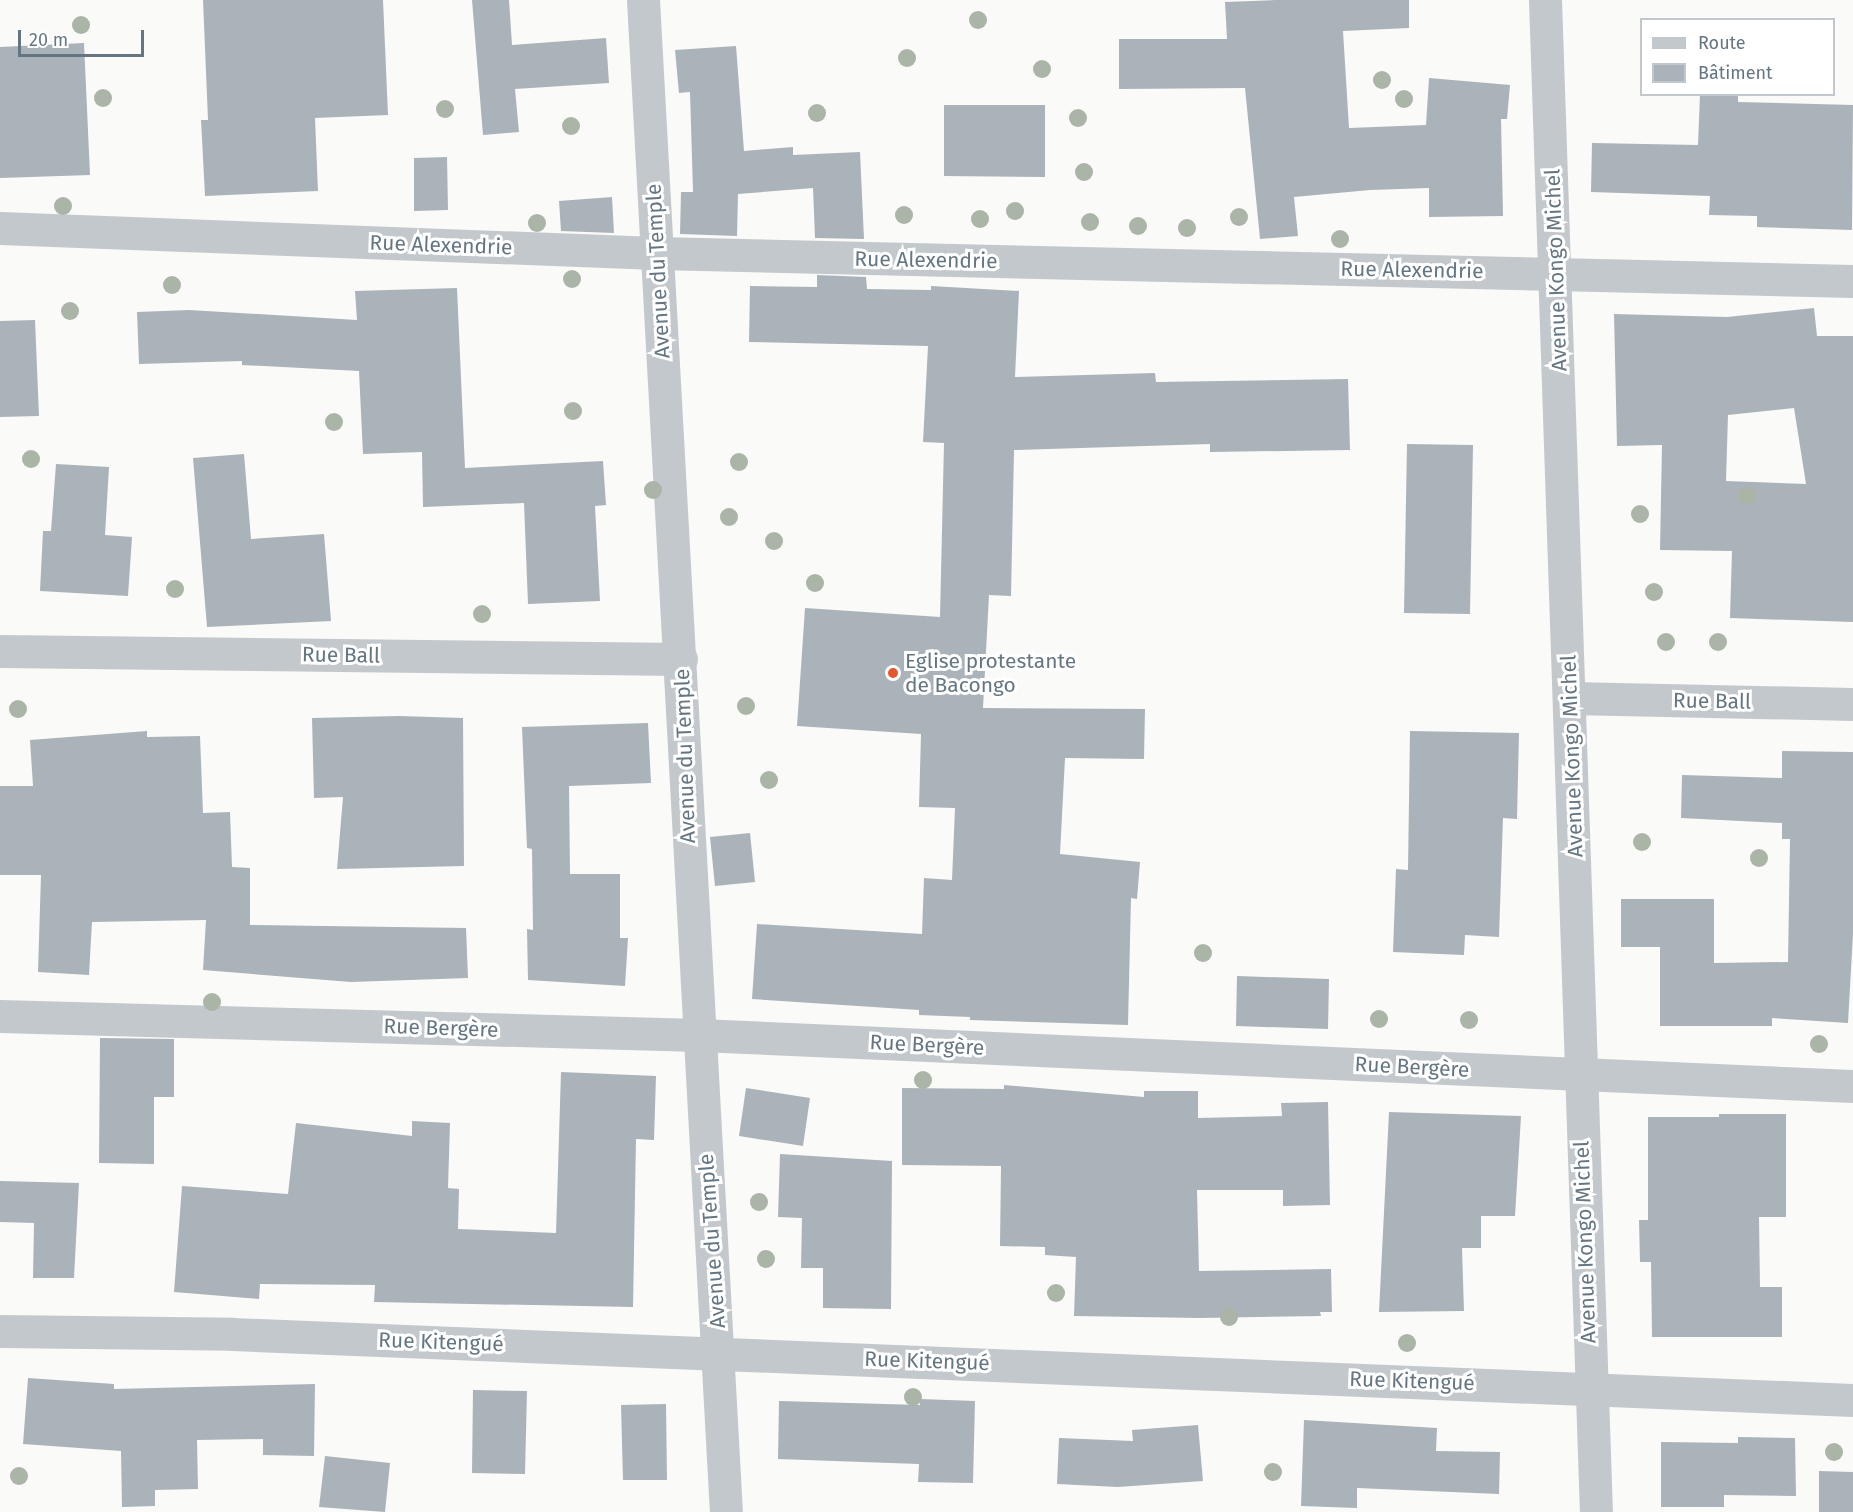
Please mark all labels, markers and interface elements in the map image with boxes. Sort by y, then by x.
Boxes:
scale bar [21,18,147,56]
legend [1640,18,1835,96]
text: 20 m [29,29,68,51]
text: Route [1698,32,1746,54]
text: Bâtiment [1698,62,1773,84]
street label: Avenue Kongo Michel [1540,168,1572,372]
street label: Avenue du Temple [641,183,675,359]
street label: Rue Alexendrie [369,230,513,260]
street label: Rue Alexendrie [854,246,998,274]
street label: Rue Alexendrie [1340,256,1484,284]
street label: Rue Ball [302,642,380,668]
place label: Eglise protestante de Bacongo [905,648,1076,698]
street label: Avenue Kongo Michel [1556,654,1588,858]
marker: Eglise protestante de Bacongo [886,666,900,680]
street label: Avenue du Temple [669,668,701,844]
street label: Rue Ball [1673,688,1751,714]
street label: Rue Bergère [383,1013,499,1043]
street label: Rue Bergère [869,1029,985,1061]
street label: Rue Bergère [1354,1051,1470,1083]
street label: Avenue Kongo Michel [1569,1140,1601,1344]
street label: Avenue du Temple [693,1153,731,1329]
street label: Rue Kitengué [378,1327,504,1357]
street label: Rue Kitengué [864,1346,990,1376]
street label: Rue Kitengué [1349,1366,1475,1396]

